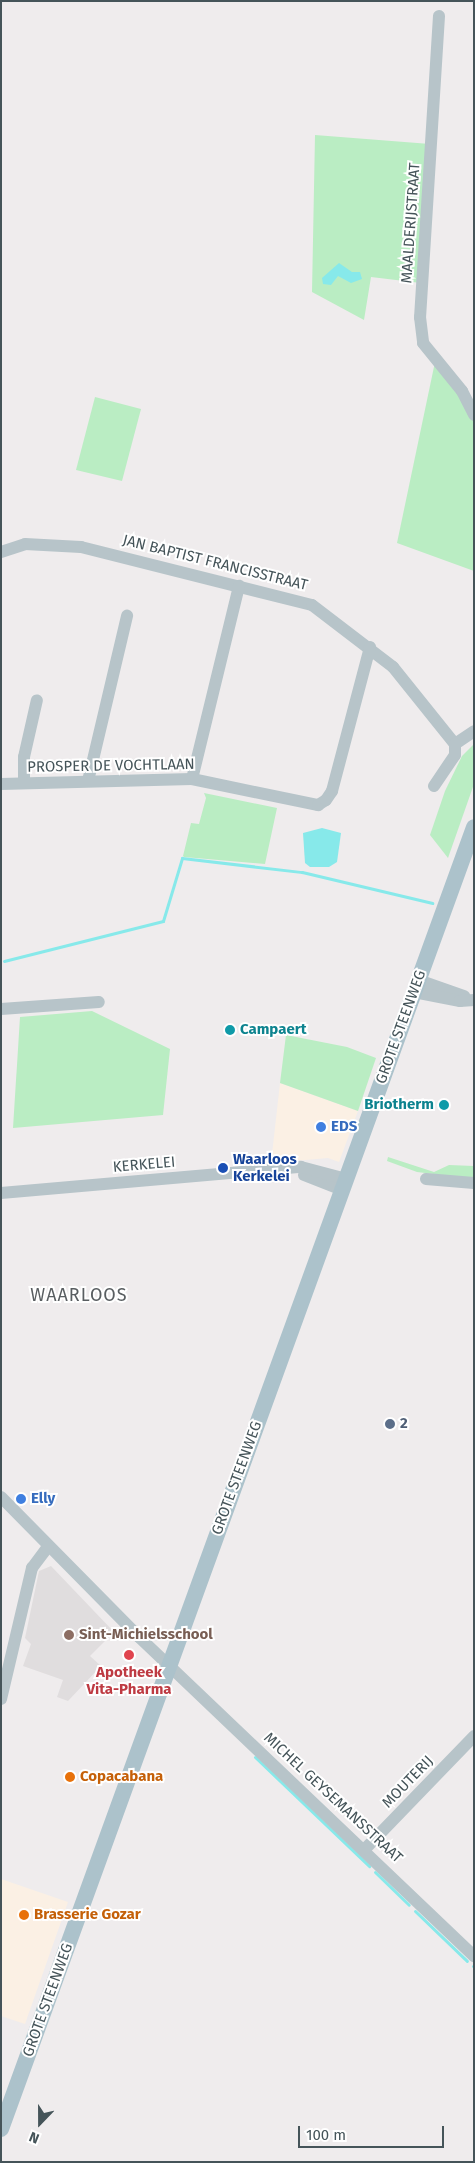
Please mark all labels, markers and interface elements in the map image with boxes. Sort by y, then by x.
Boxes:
street label: MAALDERIJSTRAAT [398,162,424,284]
street label: JAN BAPTIST FRANCISSTRAAT [121,531,309,595]
street label: PROSPER DE VOCHTLAAN [27,756,195,776]
street label: GROTE STEENWEG [372,968,430,1086]
place label: Campaert [240,1021,306,1039]
marker: Campaert [224,1024,236,1036]
place label: Briotherm [364,1096,434,1114]
marker: Briotherm [438,1099,450,1111]
place label: EDS [331,1118,357,1136]
marker: EDS [315,1121,327,1133]
place label: Waarloos Kerkelei [233,1150,297,1185]
street label: KERKELEI [112,1153,176,1177]
marker: Waarloos Kerkelei [217,1162,229,1174]
district label: WAARLOOS [29,1284,129,1306]
place label: 2 [400,1415,408,1433]
marker: 2 [384,1418,396,1430]
street label: GROTE STEENWEG [208,1419,266,1537]
place label: Elly [31,1490,55,1508]
marker: Elly [15,1493,27,1505]
place label: Sint-Michielsschool [79,1626,213,1644]
marker: Sint-Michielsschool [63,1629,75,1641]
marker: Apotheek Vita-Pharma [123,1649,135,1661]
place label: Apotheek Vita-Pharma [86,1663,172,1698]
street label: MICHEL GEYSEMANSSTRAAT [260,1729,406,1867]
street label: MOUTERIJ [379,1752,437,1812]
place label: Copacabana [80,1768,163,1786]
marker: Copacabana [64,1771,76,1783]
place label: Brasserie Gozar [34,1906,141,1924]
marker: Brasserie Gozar [18,1909,30,1921]
street label: GROTE STEENWEG [19,1941,77,2059]
north arrow [15,2098,65,2148]
scale bar [300,2116,446,2148]
text: 100 m [306,2126,346,2144]
text: N [27,2128,42,2147]

